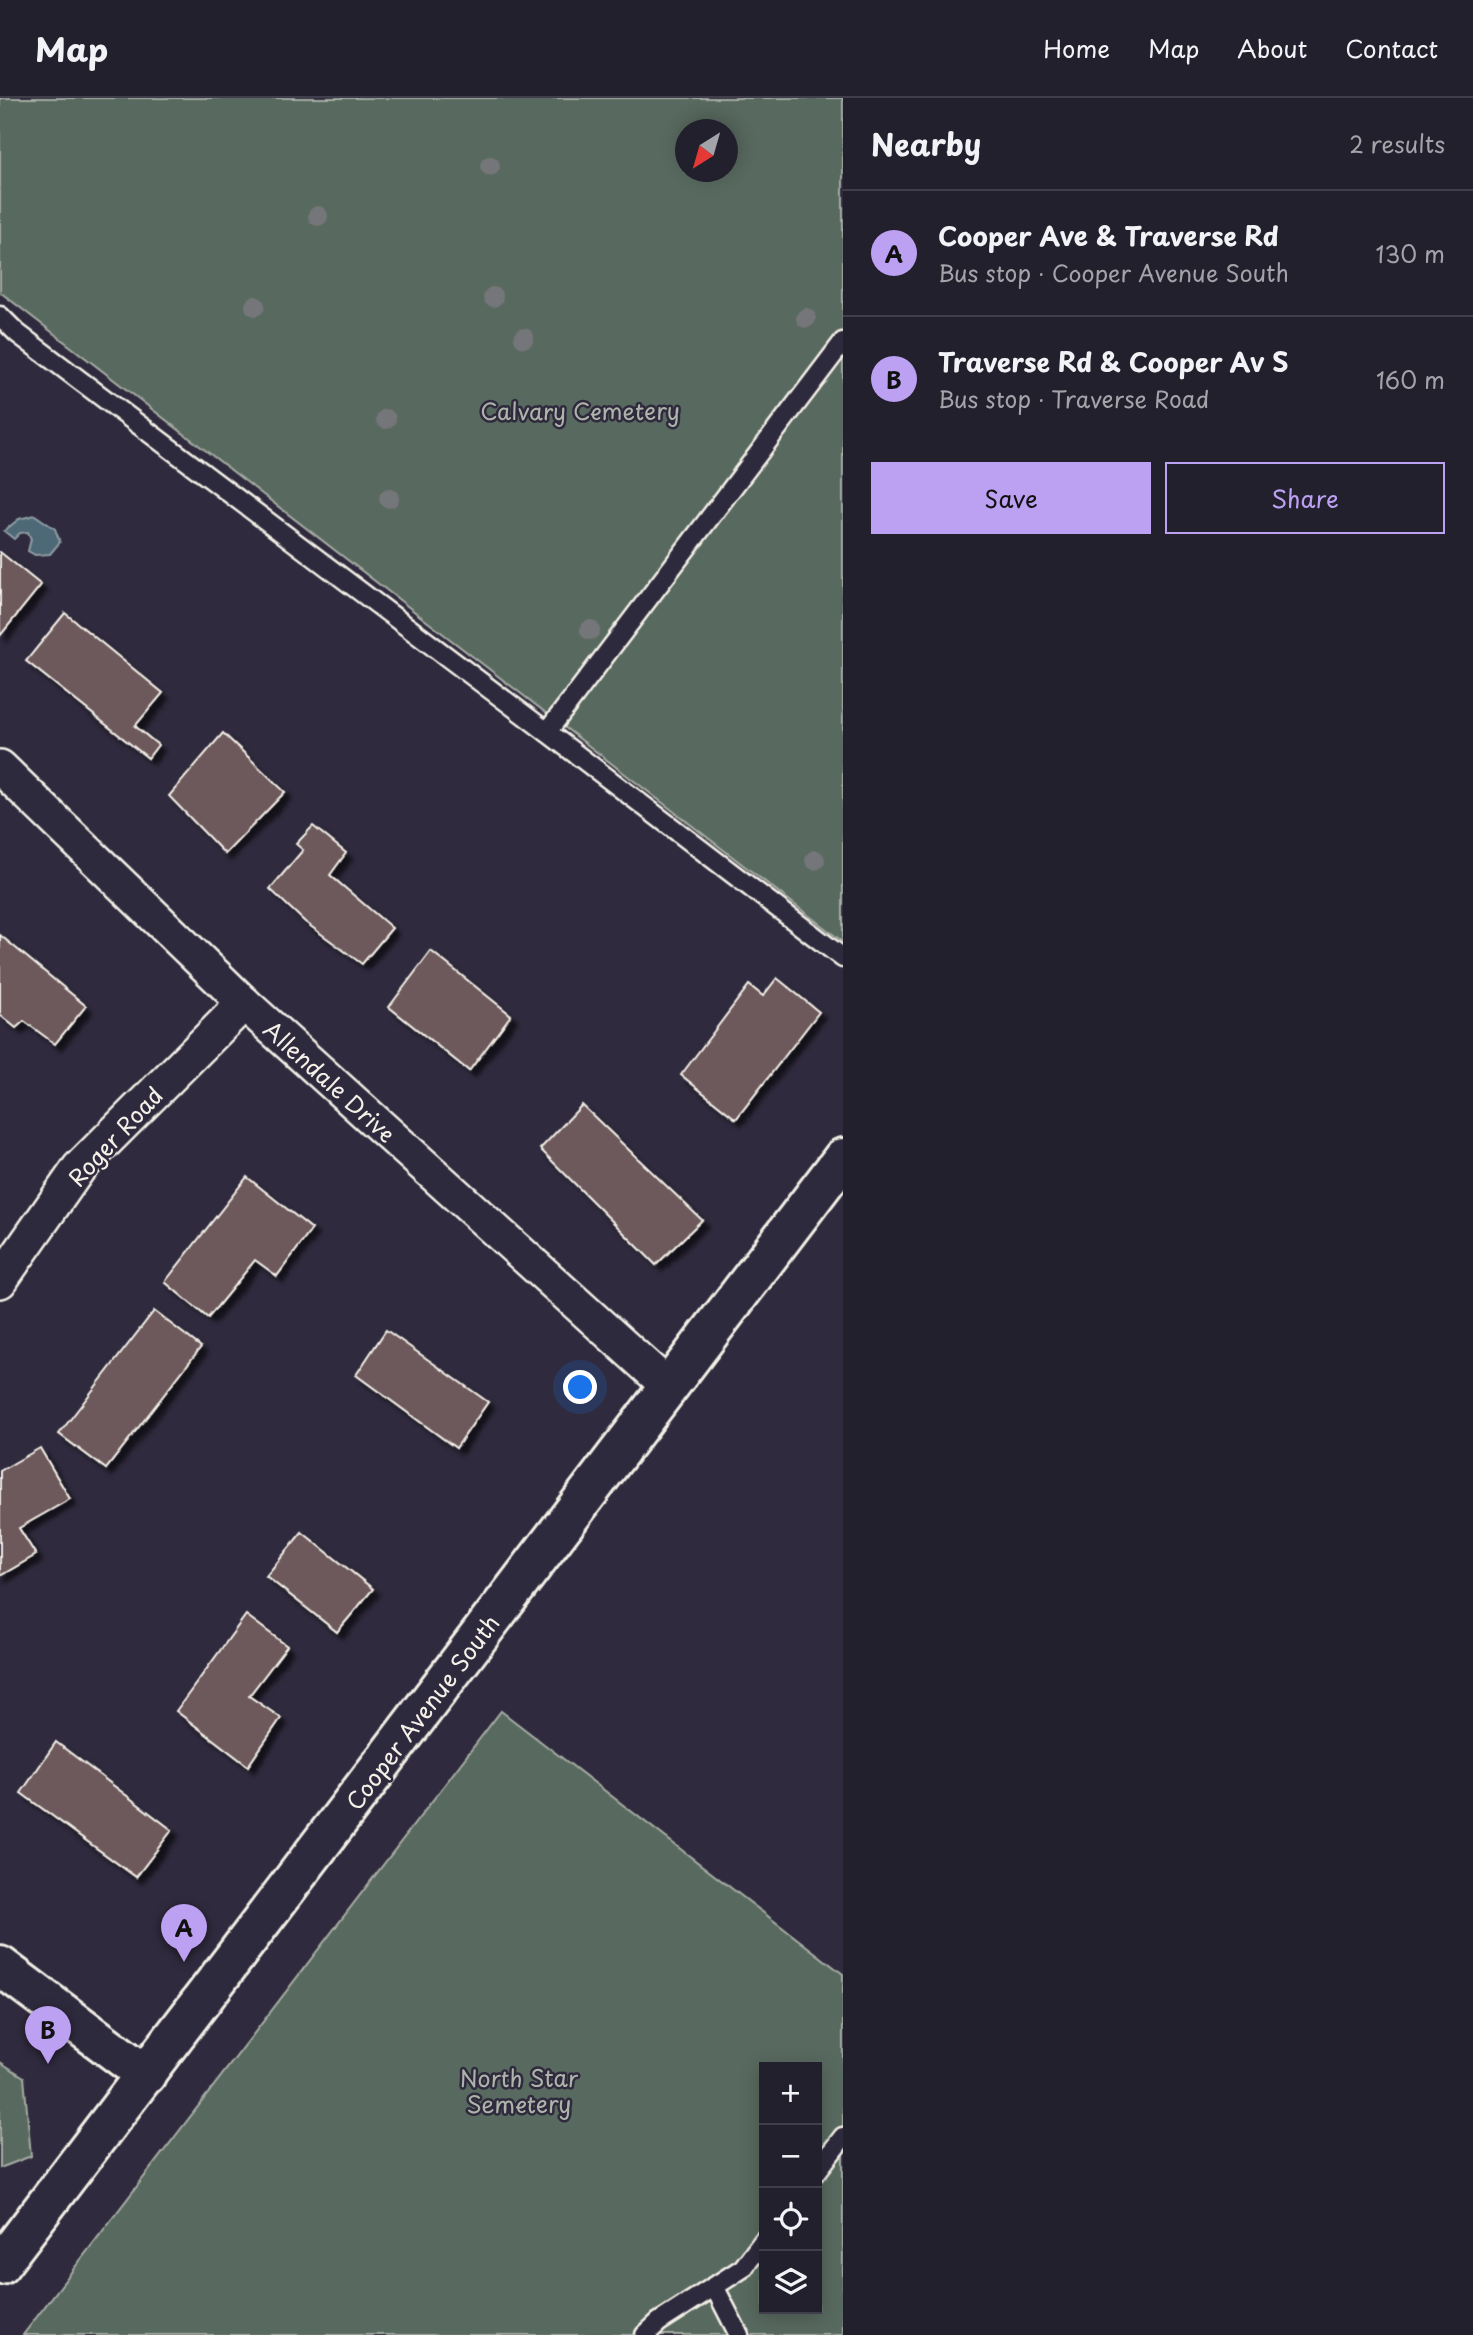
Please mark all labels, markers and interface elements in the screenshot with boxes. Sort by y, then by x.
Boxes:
text: Map [35,23,108,73]
text: Home [1043,30,1110,66]
text: Map [1148,30,1199,66]
text: About [1237,30,1307,66]
text: Contact [1345,30,1438,66]
north arrow [675,119,738,182]
text: Nearby [871,121,981,166]
text: 2 results [1349,126,1445,161]
text: Cooper Ave & Traverse Rd [938,216,1279,255]
text: A [885,236,903,271]
text: 130 m [1375,236,1445,271]
text: Bus stop · Cooper Avenue South [938,255,1289,290]
text: Traverse Rd & Cooper Av S [938,342,1289,381]
text: B [886,362,902,397]
text: 160 m [1376,362,1445,397]
text: Bus stop · Traverse Road [938,381,1209,416]
park label: Calvary Cemetery [480,393,680,428]
button: Save [871,462,1151,534]
button: Share [1165,462,1445,534]
street label: Allendale Drive [256,1012,404,1150]
street label: Roger Road [59,1078,171,1194]
your location [563,1370,597,1404]
street label: Cooper Avenue South [337,1607,507,1817]
pin: A [161,1904,207,1962]
pin: B [25,2006,71,2064]
park label: North Star Semetery [460,2060,579,2121]
map controls [759,2062,822,2314]
button: + [759,2062,822,2125]
button: − [759,2125,822,2188]
button: locate [759,2188,822,2251]
button: layers [759,2251,822,2314]

